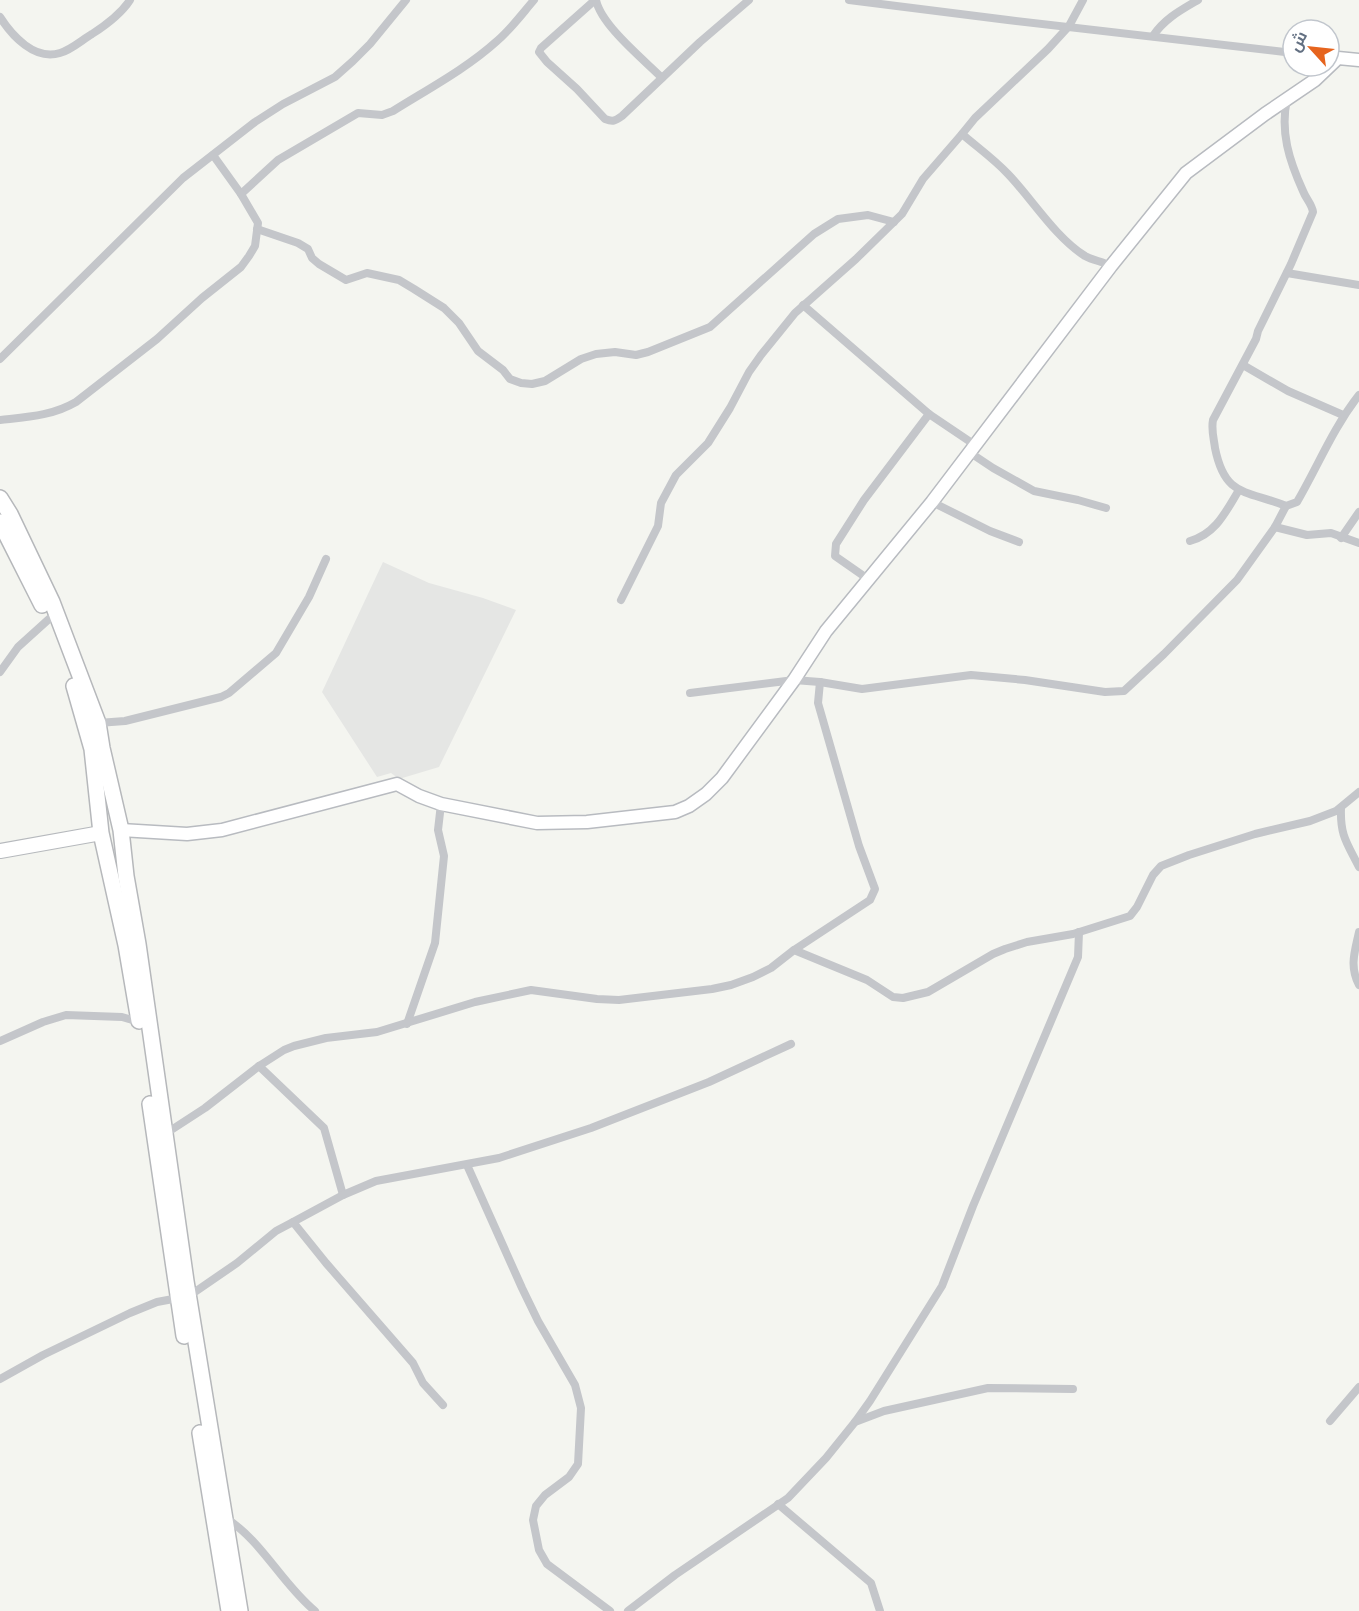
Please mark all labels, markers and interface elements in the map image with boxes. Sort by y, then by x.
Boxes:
north arrow [1281,18,1341,78]
text: ش [1284,28,1312,55]

